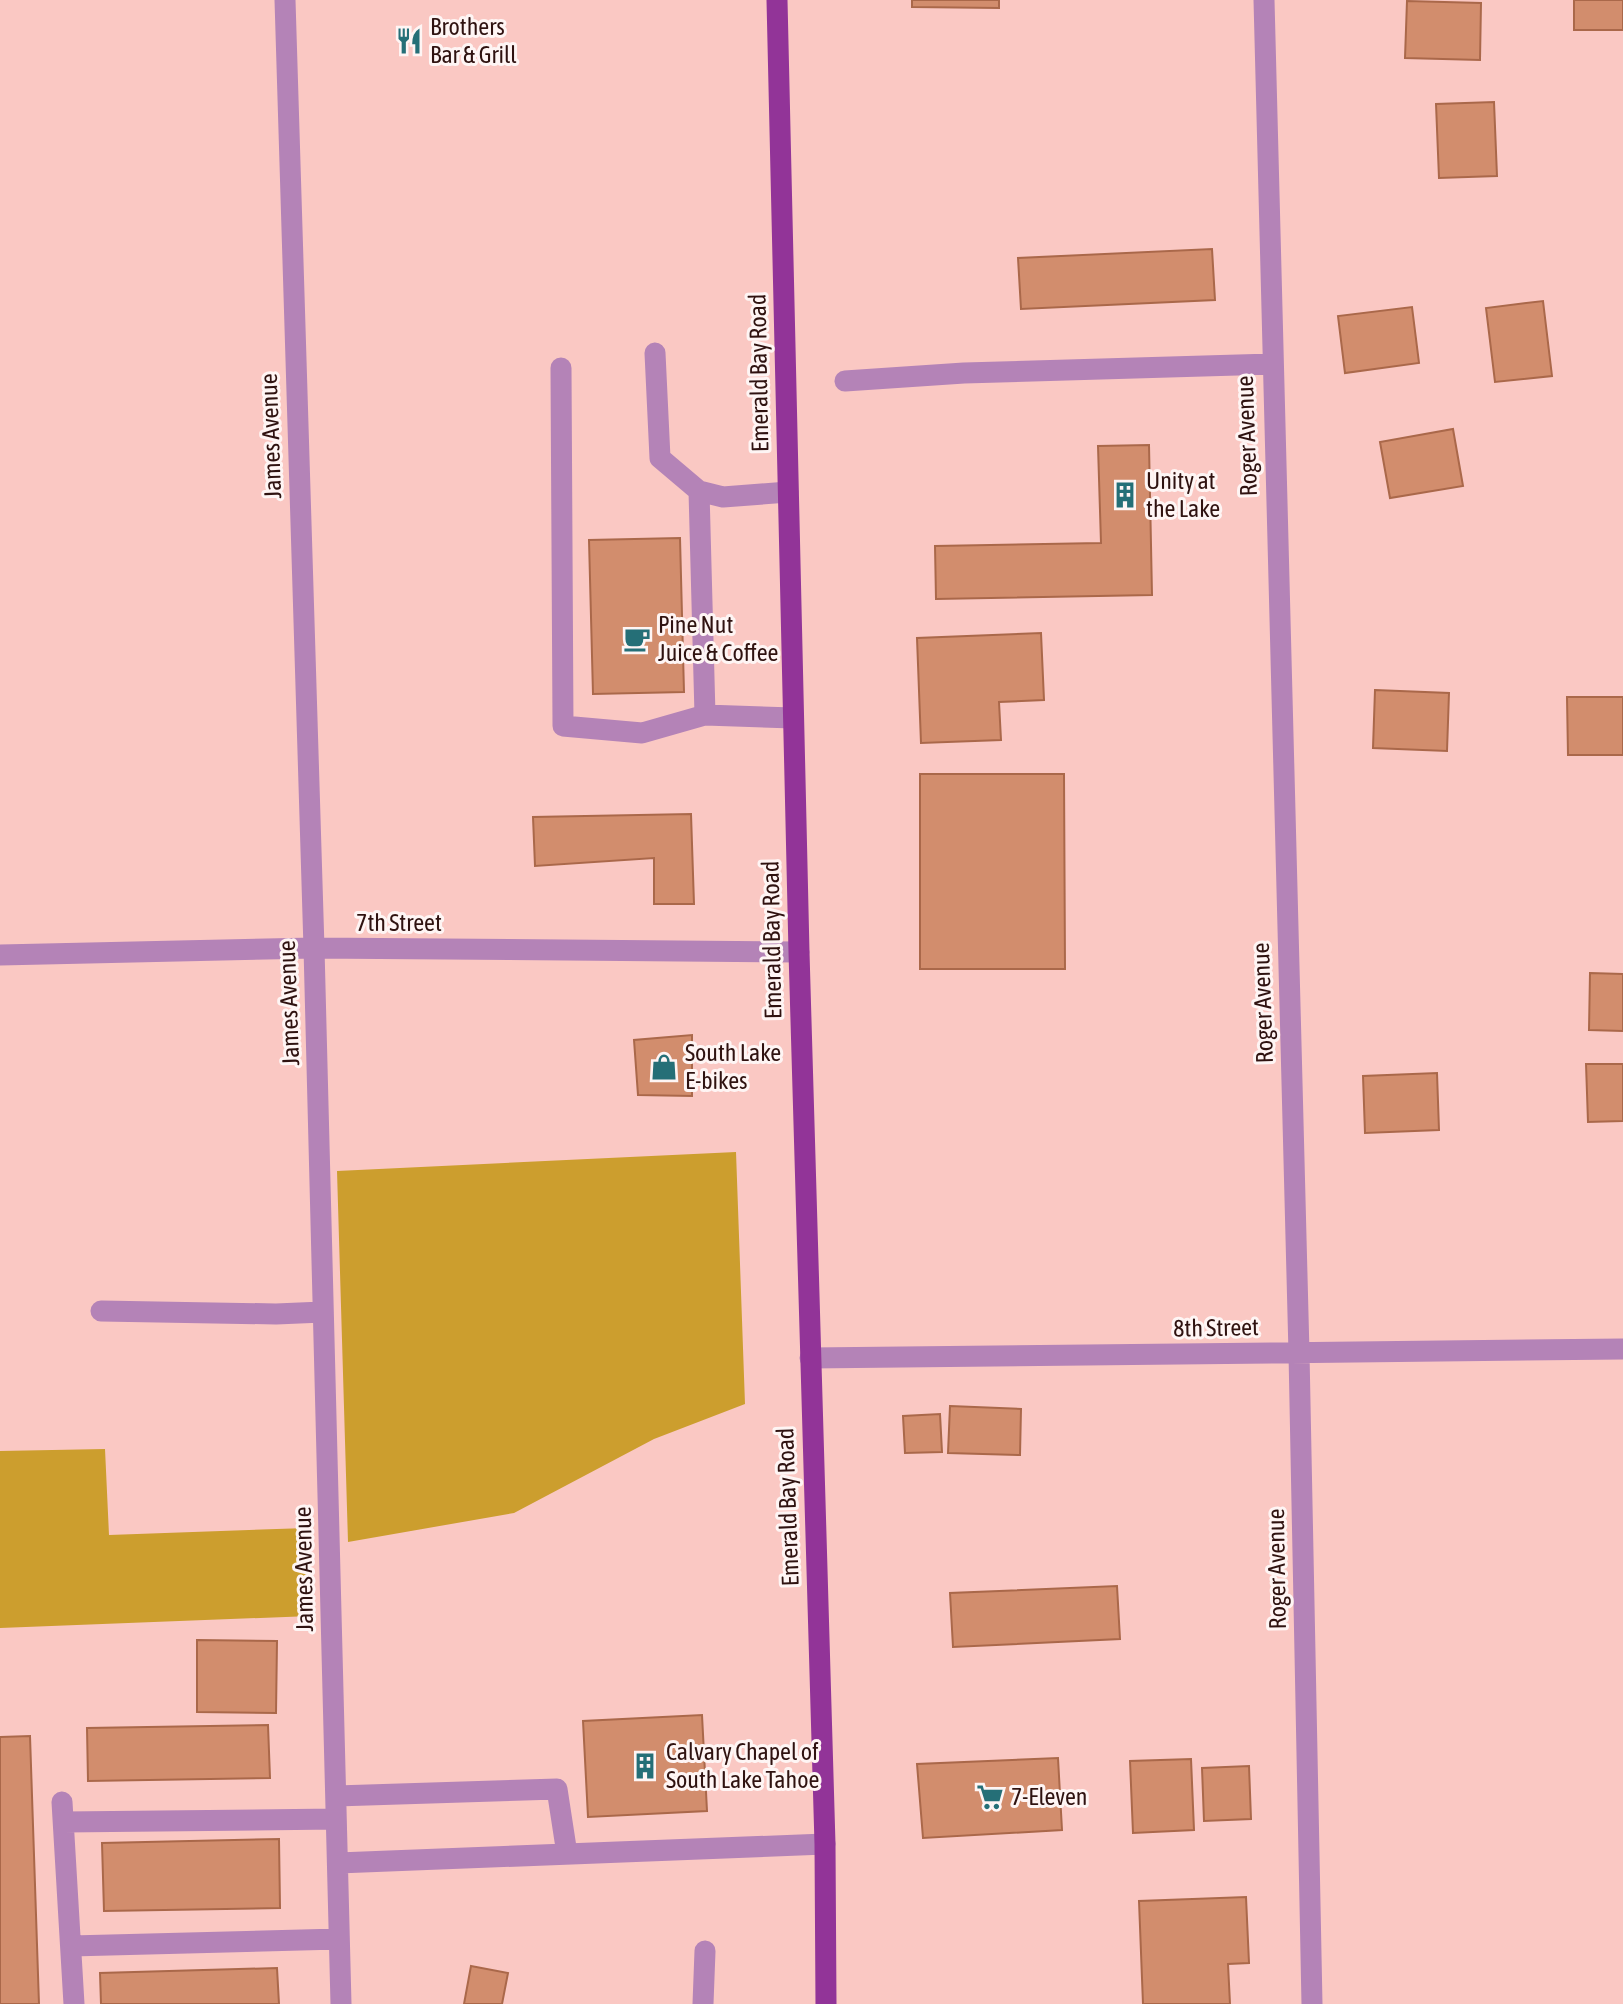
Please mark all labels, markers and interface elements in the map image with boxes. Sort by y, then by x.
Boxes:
place label: Brothers Bar & Grill [430,13,517,68]
restaurant icon: Brothers Bar & Grill [394,26,424,56]
street label: Emerald Bay Road [744,294,773,452]
street label: James Avenue [255,373,286,499]
street label: Roger Avenue [1231,375,1262,497]
place label: Unity at the Lake [1146,467,1220,522]
building icon: Unity at the Lake [1110,480,1140,510]
place label: Pine Nut Juice & Coffee [658,611,778,666]
cafe icon: Pine Nut Juice & Coffee [622,624,652,654]
street label: Emerald Bay Road [757,861,786,1019]
street label: 7th Street [356,909,442,936]
street label: James Avenue [273,940,304,1066]
street label: Roger Avenue [1247,942,1278,1064]
place label: South Lake E-bikes [685,1039,781,1094]
shop icon: South Lake E-bikes [649,1052,679,1082]
street label: 8th Street [1173,1313,1259,1342]
street label: Emerald Bay Road [771,1427,804,1587]
street label: James Avenue [289,1506,318,1632]
street label: Roger Avenue [1262,1508,1291,1630]
place label: Calvary Chapel of South Lake Tahoe [666,1738,819,1793]
building icon: Calvary Chapel of South Lake Tahoe [630,1751,660,1781]
supermarket icon: 7-Eleven [975,1782,1005,1812]
place label: 7-Eleven [1011,1783,1087,1810]

